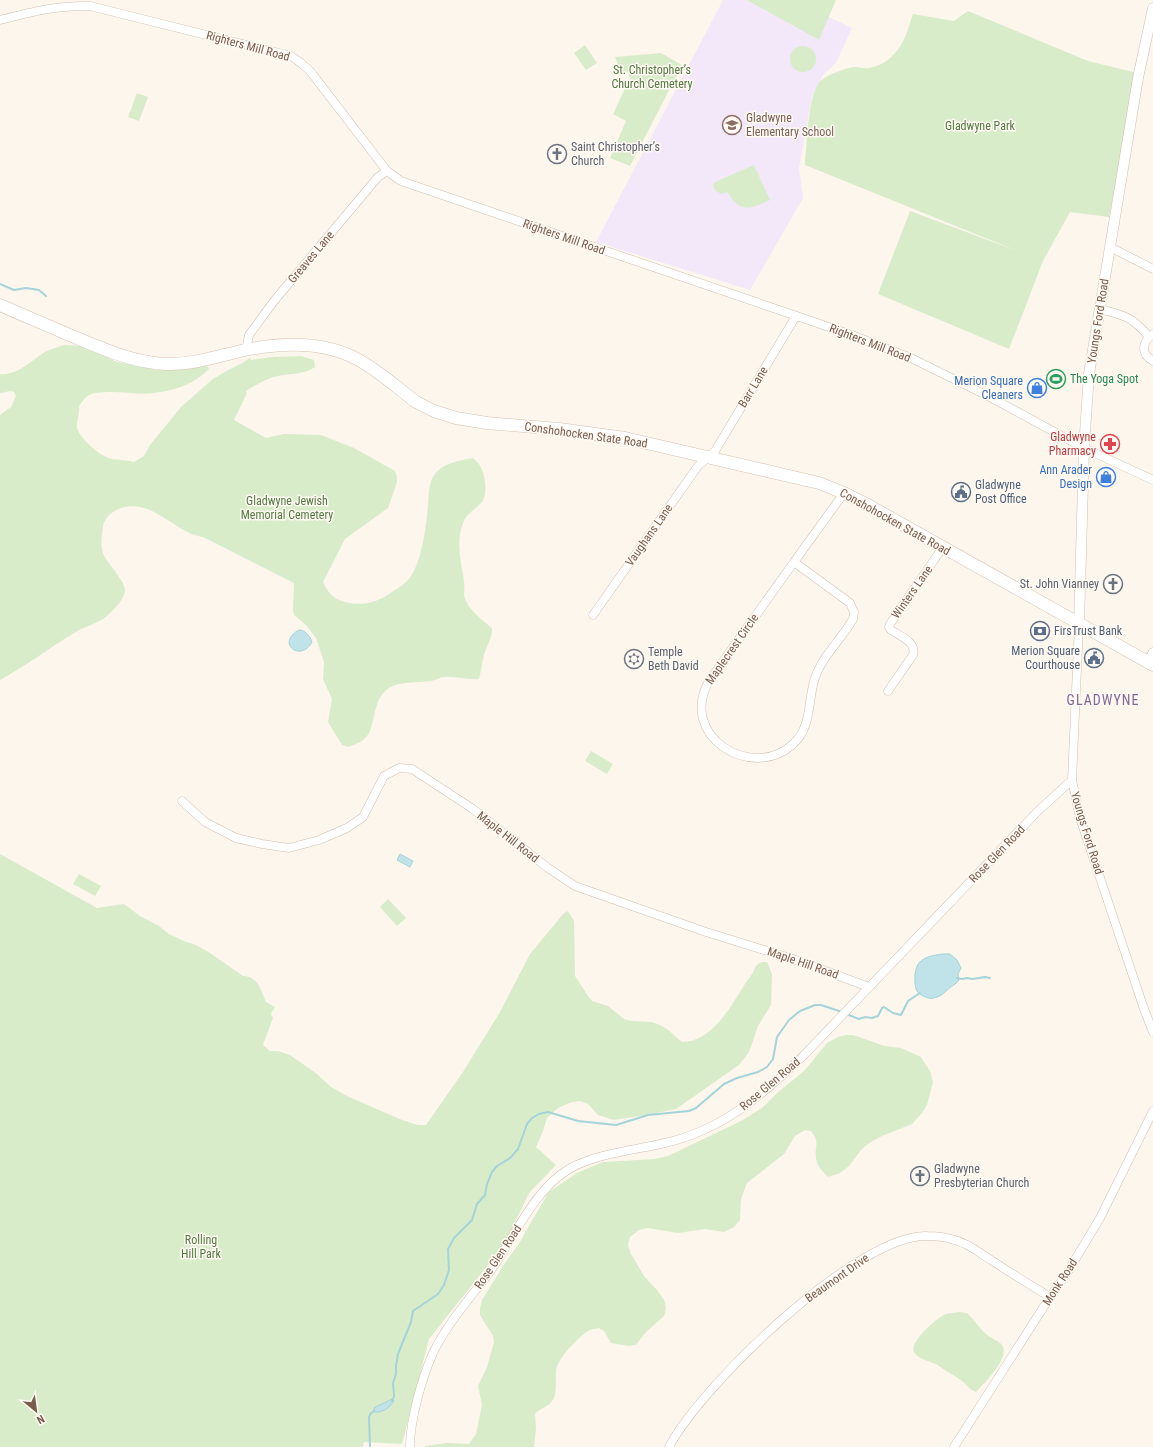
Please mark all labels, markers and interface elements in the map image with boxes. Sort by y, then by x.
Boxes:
street label: Righters Mill Road [205,28,291,64]
park label: St. Christopher’s Church Cemetery [611,63,693,91]
place label: Gladwyne Elementary School [746,111,834,139]
school or university icon: Gladwyne Elementary School [721,114,743,136]
park label: Gladwyne Park [945,119,1016,133]
place label: Saint Christopher’s Church [571,140,660,168]
church icon: Saint Christopher’s Church [546,143,568,165]
street label: Righters Mill Road [521,216,607,258]
street label: Greaves Lane [285,228,337,286]
street label: Youngs Ford Road [1084,278,1112,364]
street label: Righters Mill Road [827,321,913,365]
street label: Barr Lane [735,364,771,410]
sports icon: The Yoga Spot [1045,368,1067,390]
place label: The Yoga Spot [1070,372,1139,386]
place label: Merion Square Cleaners [954,374,1023,402]
shop icon: Merion Square Cleaners [1026,377,1048,399]
street label: Conshohocken State Road [523,419,649,451]
place label: Gladwyne Pharmacy [1049,430,1096,458]
pharmacy icon: Gladwyne Pharmacy [1099,433,1121,455]
place label: Ann Arader Design [1039,463,1092,491]
shop icon: Ann Arader Design [1095,466,1117,488]
place label: Gladwyne Post Office [975,478,1027,506]
public building icon: Gladwyne Post Office [950,481,972,503]
street label: Conshohocken State Road [837,486,953,558]
park label: Gladwyne Jewish Memorial Cemetery [241,494,333,522]
street label: Vaughans Lane [623,501,676,569]
street label: Winters Lane [889,562,936,621]
church icon: St. John Vianney [1102,573,1124,595]
place label: St. John Vianney [1020,577,1099,591]
street label: Maplecrest Circle [703,611,762,687]
bank icon: FirsTrust Bank [1029,620,1051,642]
place label: FirsTrust Bank [1054,624,1123,638]
place label: Merion Square Courthouse [1011,644,1080,672]
place label: Temple Beth David [648,645,699,673]
public building icon: Merion Square Courthouse [1083,647,1105,669]
synagogue icon: Temple Beth David [623,648,645,670]
district label: GLADWYNE [1067,692,1139,708]
street label: Youngs Ford Road [1068,790,1106,876]
street label: Maple Hill Road [474,809,542,865]
street label: Rose Glen Road [966,822,1028,886]
street label: Maple Hill Road [766,944,840,982]
street label: Rose Glen Road [737,1055,803,1113]
place label: Gladwyne Presbyterian Church [934,1162,1030,1190]
church icon: Gladwyne Presbyterian Church [909,1165,931,1187]
street label: Rose Glen Road [471,1222,525,1292]
park label: Rolling Hill Park [181,1233,222,1261]
street label: Beaumont Drive [802,1251,872,1305]
street label: Monk Road [1040,1256,1080,1308]
north arrow [16,1391,56,1431]
text: N [34,1412,47,1427]

